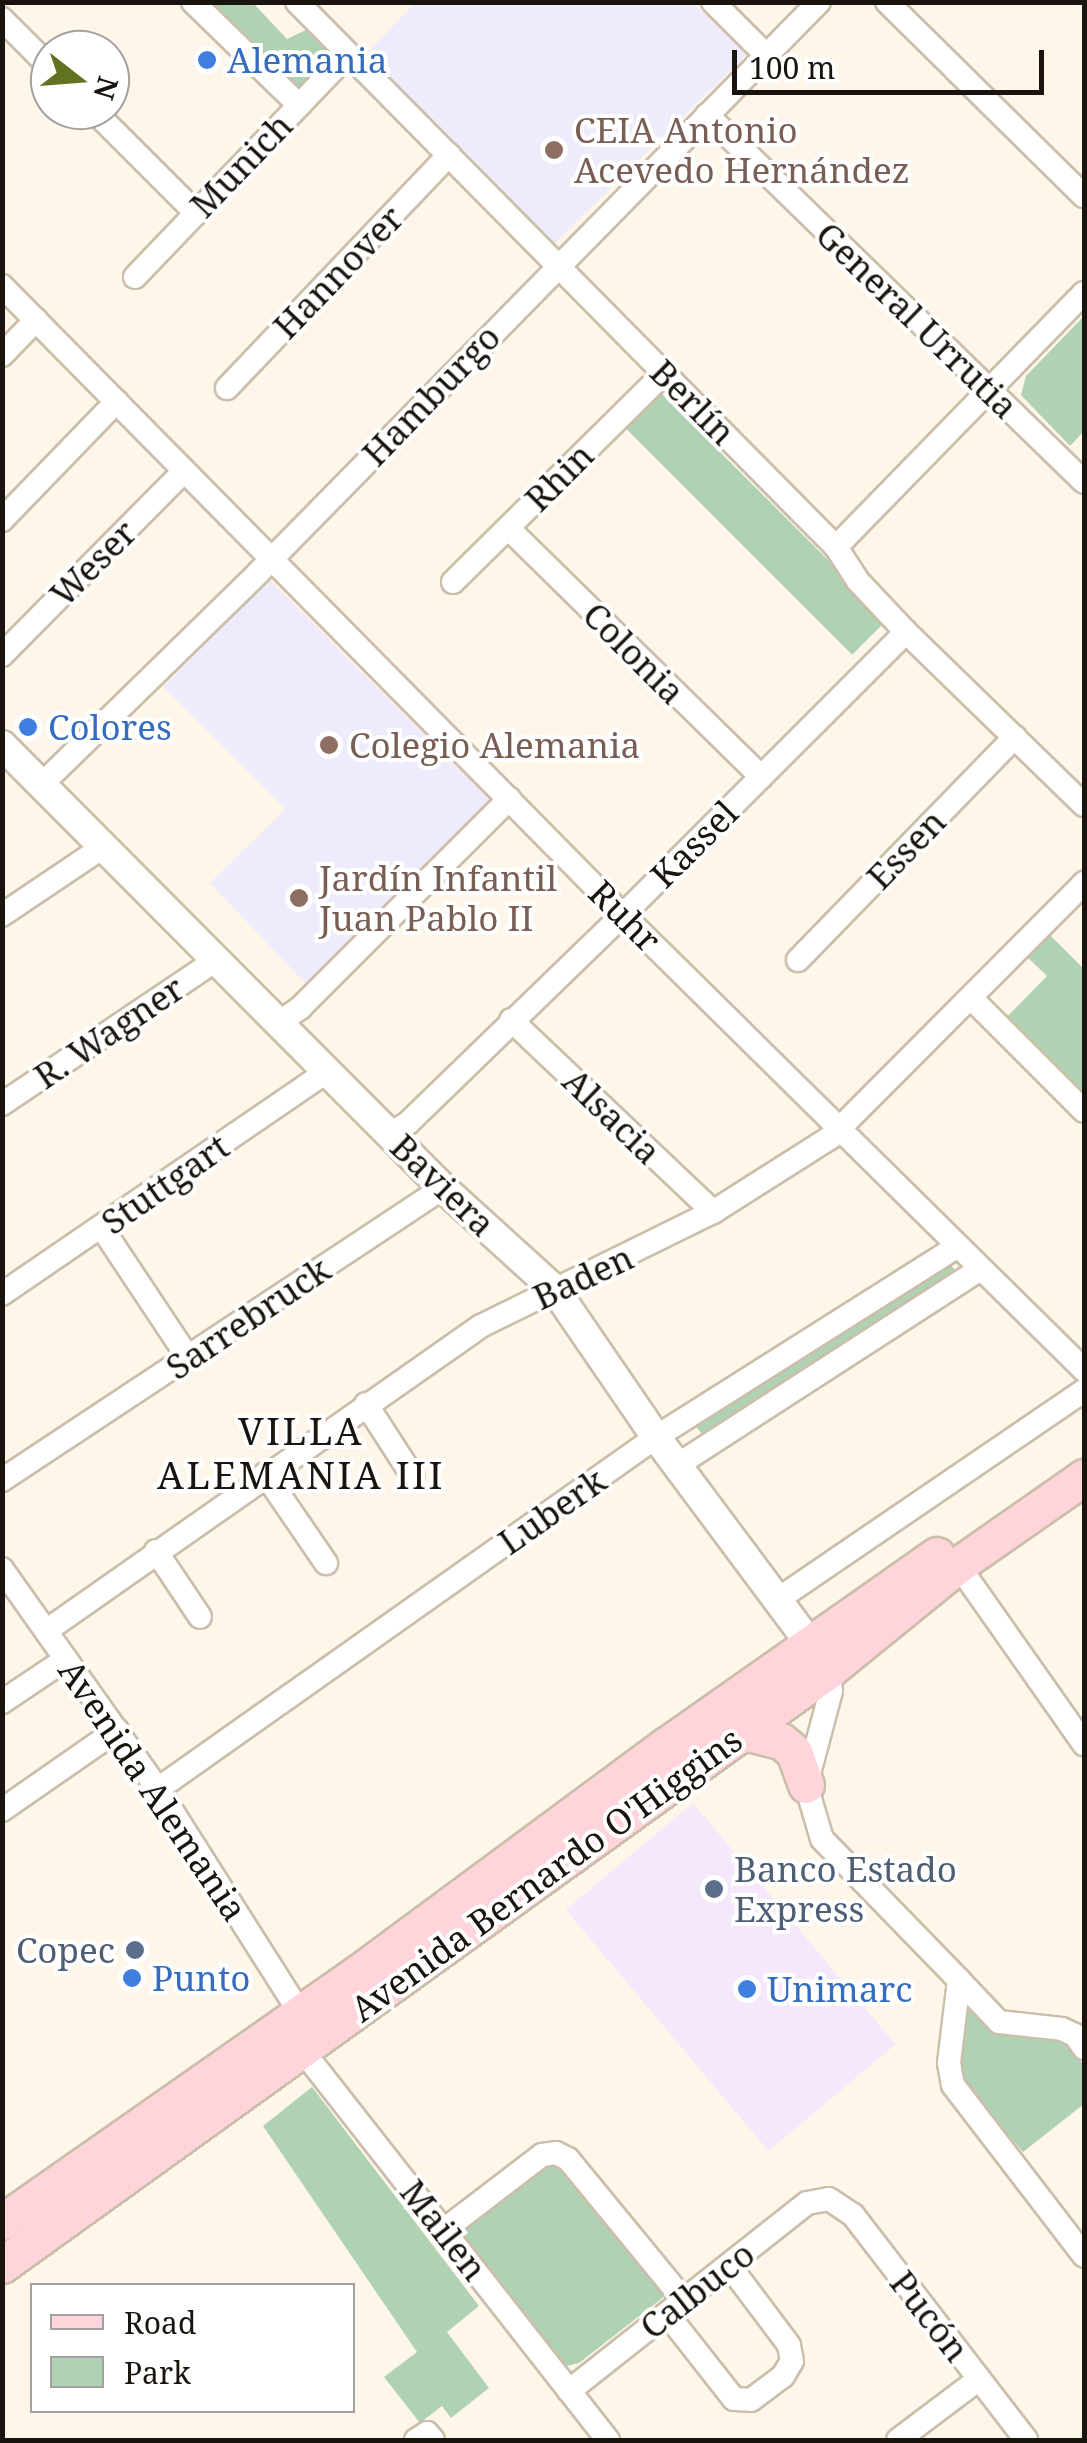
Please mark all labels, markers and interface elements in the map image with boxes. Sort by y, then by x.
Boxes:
north arrow [30,30,130,130]
scale bar [737,30,1050,92]
place label: Alemania [227,39,388,81]
text: 100 m [749,47,835,88]
marker: Alemania [196,49,218,71]
text: N [85,72,128,104]
street label: Munich [181,104,301,226]
place label: CEIA Antonio Acevedo Hernández [574,109,910,191]
marker: CEIA Antonio Acevedo Hernández [543,139,565,161]
street label: Hannover [264,197,412,347]
street label: General Urrutia [807,213,1027,427]
street label: Hamburgo [353,316,509,474]
street label: Berlín [642,351,744,453]
street label: Rhin [516,434,602,520]
street label: Weser [41,511,145,615]
street label: Colonia [575,594,693,712]
place label: Colores [48,706,172,748]
marker: Colores [17,716,39,738]
place label: Colegio Alemania [349,724,640,766]
marker: Colegio Alemania [318,734,340,756]
street label: Kassel [642,792,746,896]
street label: Essen [858,800,954,898]
place label: Jardín Infantil Juan Pablo II [319,857,557,939]
street label: Ruhr [580,871,670,961]
marker: Jardín Infantil Juan Pablo II [288,887,310,909]
street label: R. Wagner [26,967,192,1097]
street label: Alsacia [555,1060,669,1172]
street label: Stuttgart [93,1125,237,1243]
street label: Baviera [382,1125,504,1245]
street label: Baden [526,1236,640,1318]
street label: Sarrebruck [158,1248,338,1388]
district label: VILLA ALEMANIA III [157,1408,445,1498]
street label: Luberk [490,1459,614,1563]
street label: Avenida Alemania [50,1651,256,1929]
street label: Avenida Bernardo O'Higgins [342,1718,750,2030]
place label: Banco Estado Express [734,1848,957,1930]
marker: Banco Estado Express [703,1878,725,1900]
place label: Copec [16,1929,115,1971]
marker: Copec [124,1939,146,1961]
place label: Punto [152,1957,250,1999]
marker: Punto [121,1967,143,1989]
place label: Unimarc [767,1968,912,2010]
marker: Unimarc [736,1978,758,2000]
street label: Mailen [392,2171,496,2289]
street label: Calbuco [632,2232,762,2348]
street label: Pucón [882,2262,978,2370]
legend [30,2283,355,2413]
text: Road [124,2302,196,2343]
text: Park [124,2352,191,2393]

